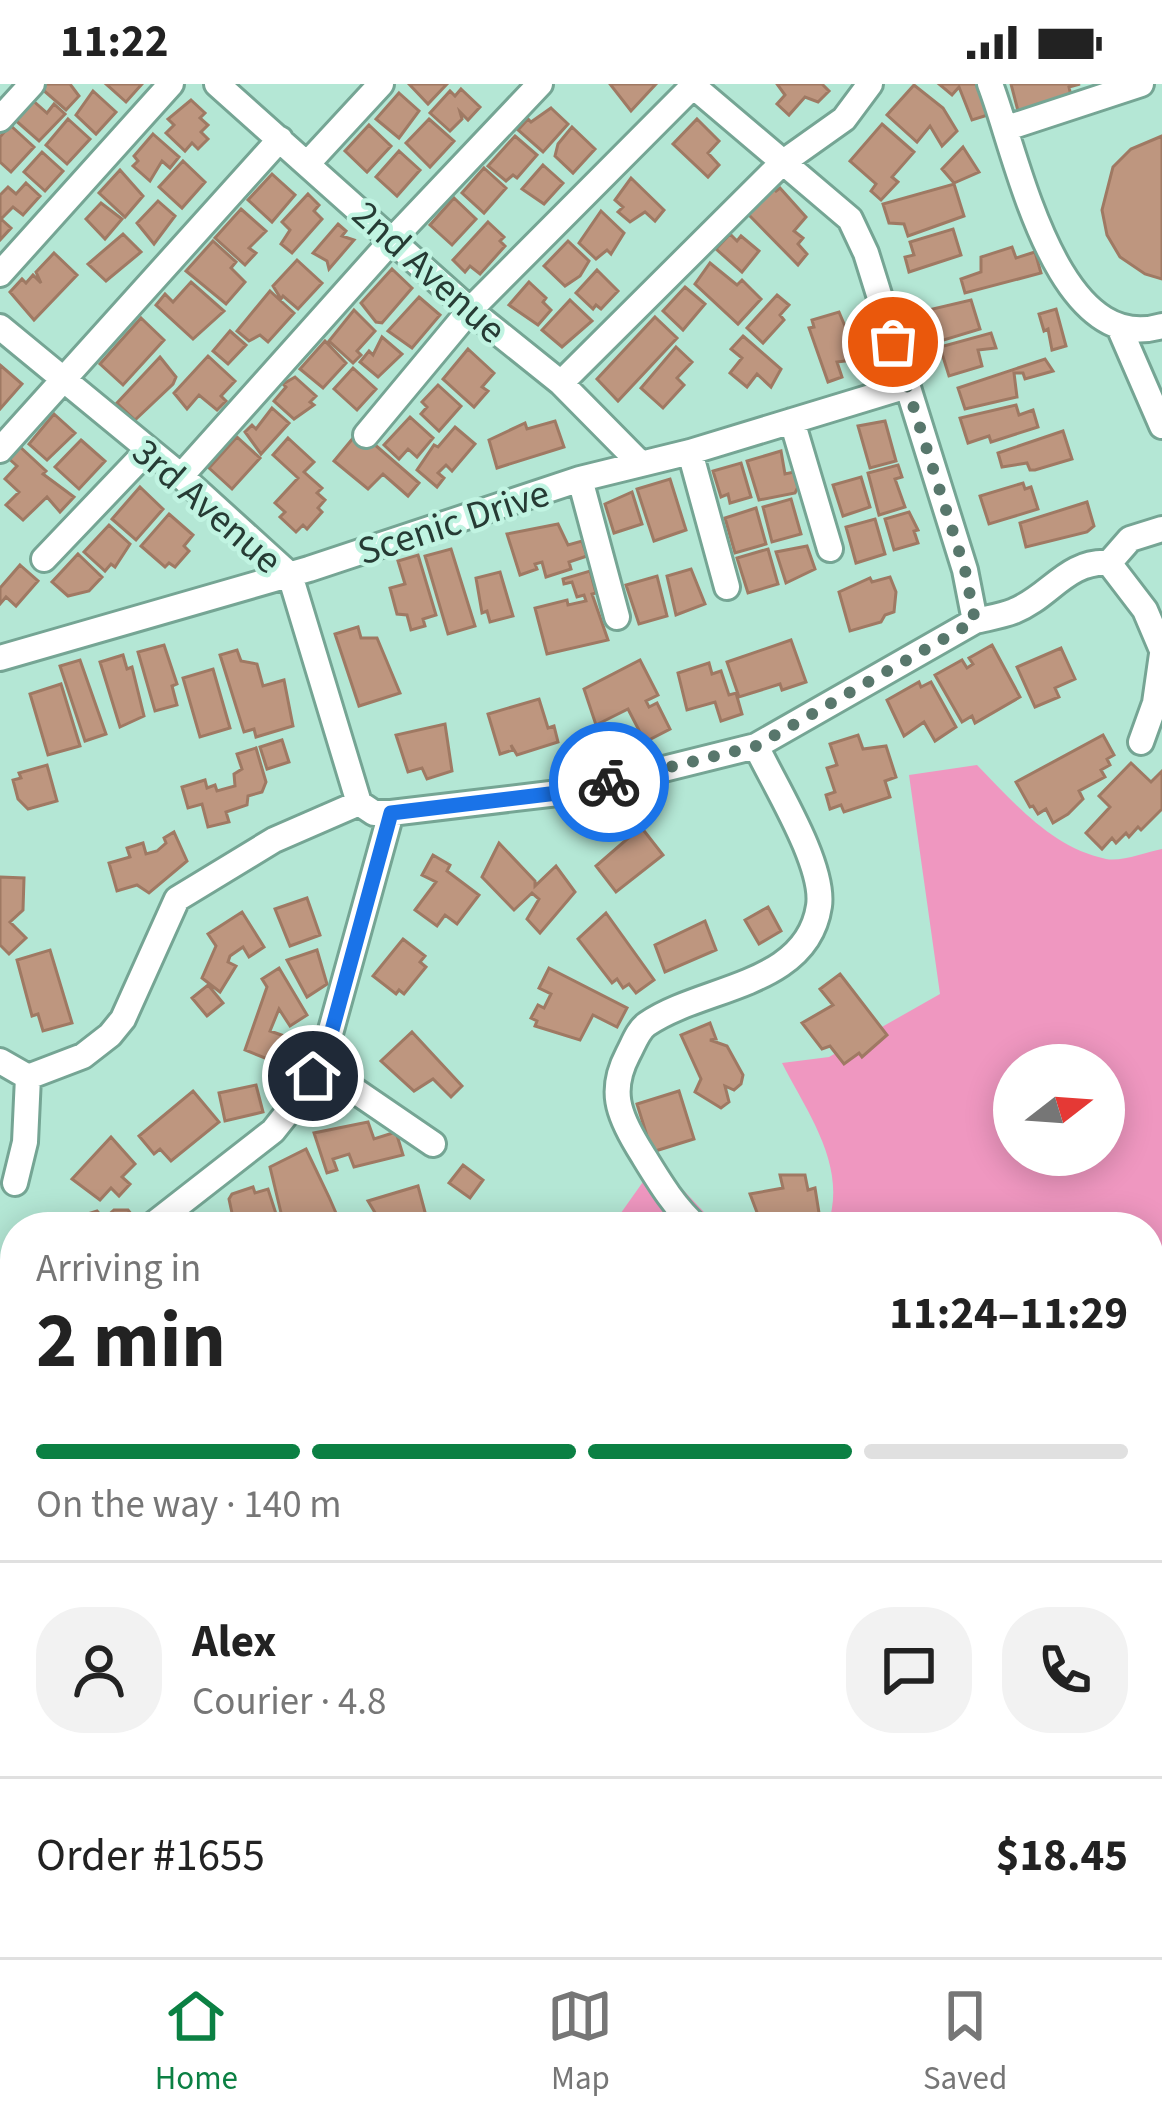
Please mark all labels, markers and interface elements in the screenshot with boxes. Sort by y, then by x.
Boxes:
text: 11:22 [60,10,169,74]
street label: 2nd Avenue [339,188,518,357]
pin [842,291,944,393]
icon: bag [860,309,926,375]
street label: 3rd Avenue [120,426,294,587]
street label: Scenic Drive [351,466,557,580]
courier [549,722,669,842]
icon: bike [576,749,642,815]
pin [262,1025,364,1127]
icon: home [280,1043,346,1109]
north arrow [993,1044,1125,1176]
map controls [993,1044,1125,1176]
text: Arriving in [36,1241,201,1297]
text: 11:24–11:29 [889,1282,1128,1346]
text: 2 min [36,1286,226,1397]
text: On the way · 140 m [36,1477,342,1533]
button: person [36,1607,162,1733]
button: chat [846,1607,972,1733]
button: phone [1002,1607,1128,1733]
text: Alex [192,1610,276,1674]
text: Courier · 4.8 [192,1674,386,1730]
text: Order #1655 [36,1824,265,1888]
text: $18.45 [996,1824,1128,1888]
tab: Home [155,1983,238,2102]
tab: Map [547,1983,613,2102]
tab: Saved [923,1983,1007,2102]

